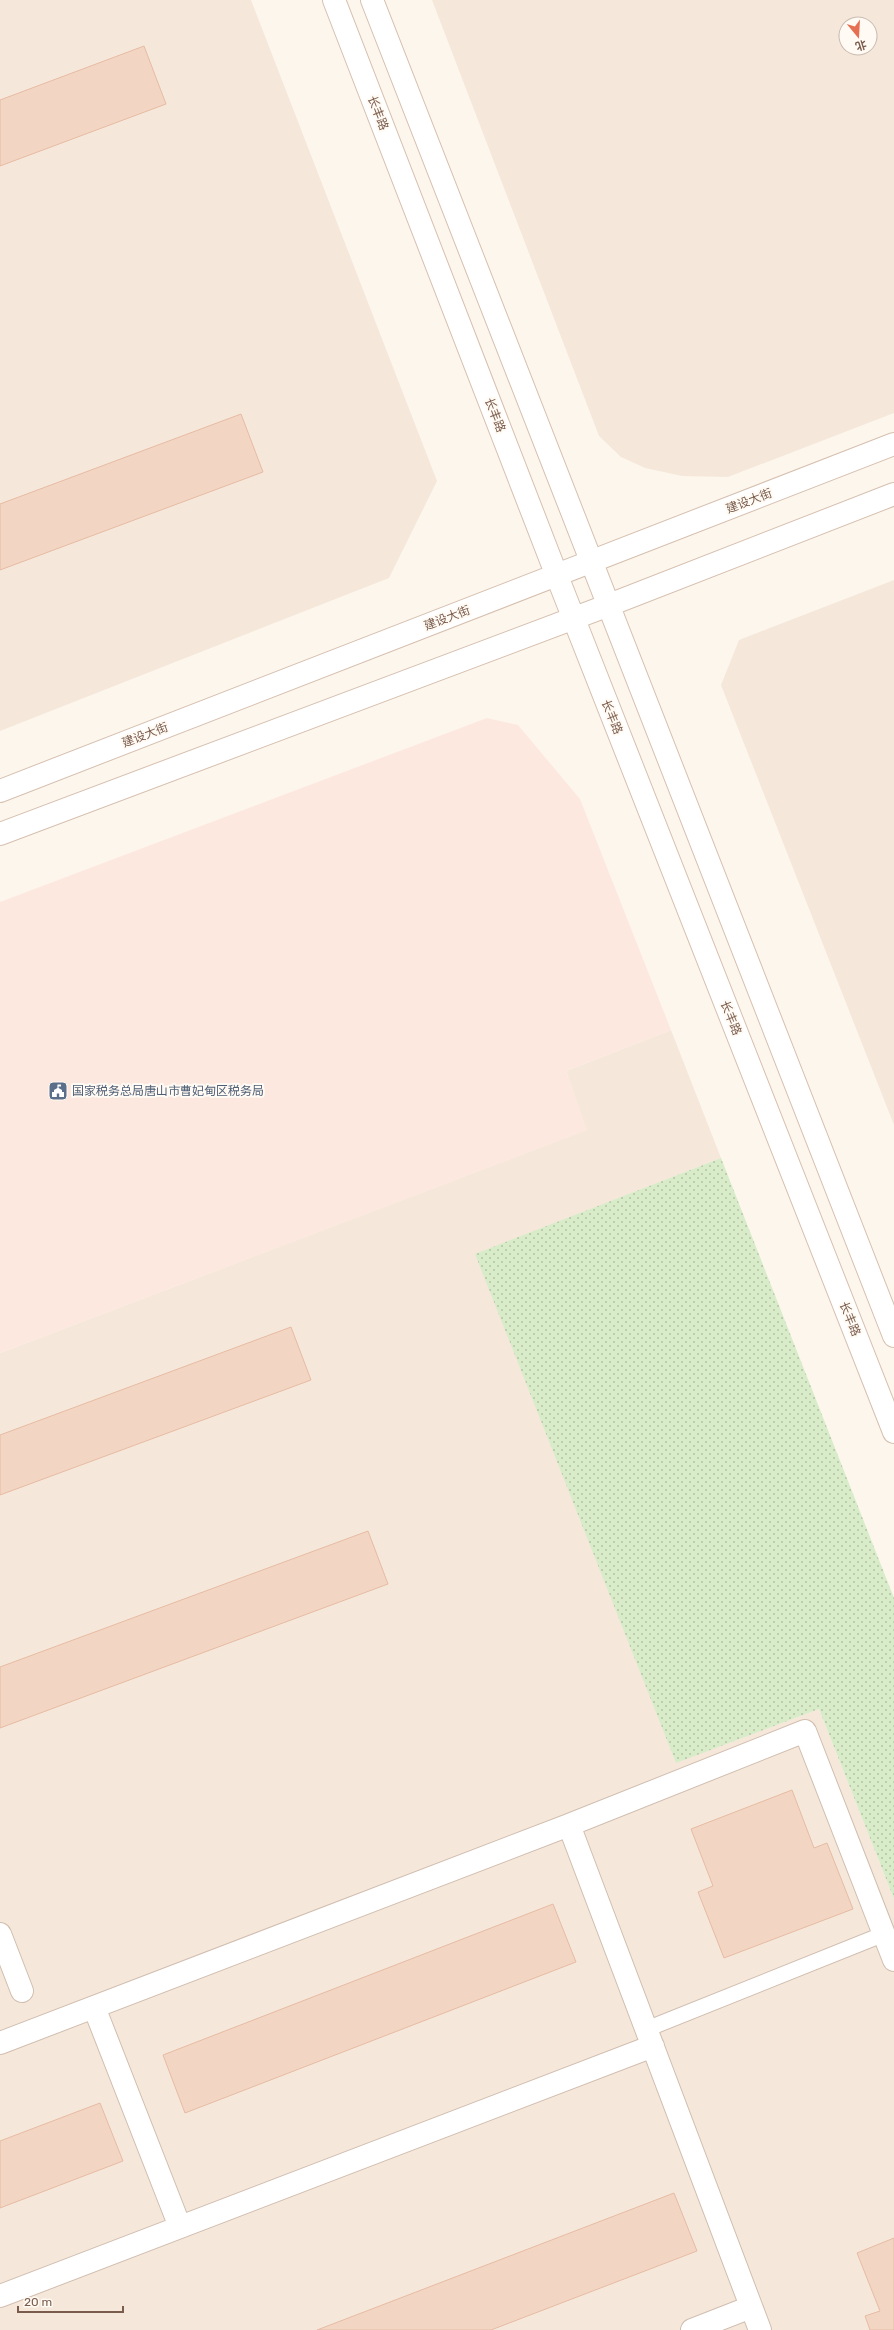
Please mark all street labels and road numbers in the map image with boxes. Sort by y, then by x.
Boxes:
street label: 长丰路 [365,94,391,132]
street label: 长丰路 [482,396,508,434]
street label: 建设大街 [724,486,774,516]
street label: 建设大街 [422,603,472,633]
street label: 长丰路 [599,698,625,736]
street label: 建设大街 [120,720,170,750]
street label: 长丰路 [718,999,744,1037]
street label: 长丰路 [837,1300,863,1338]

